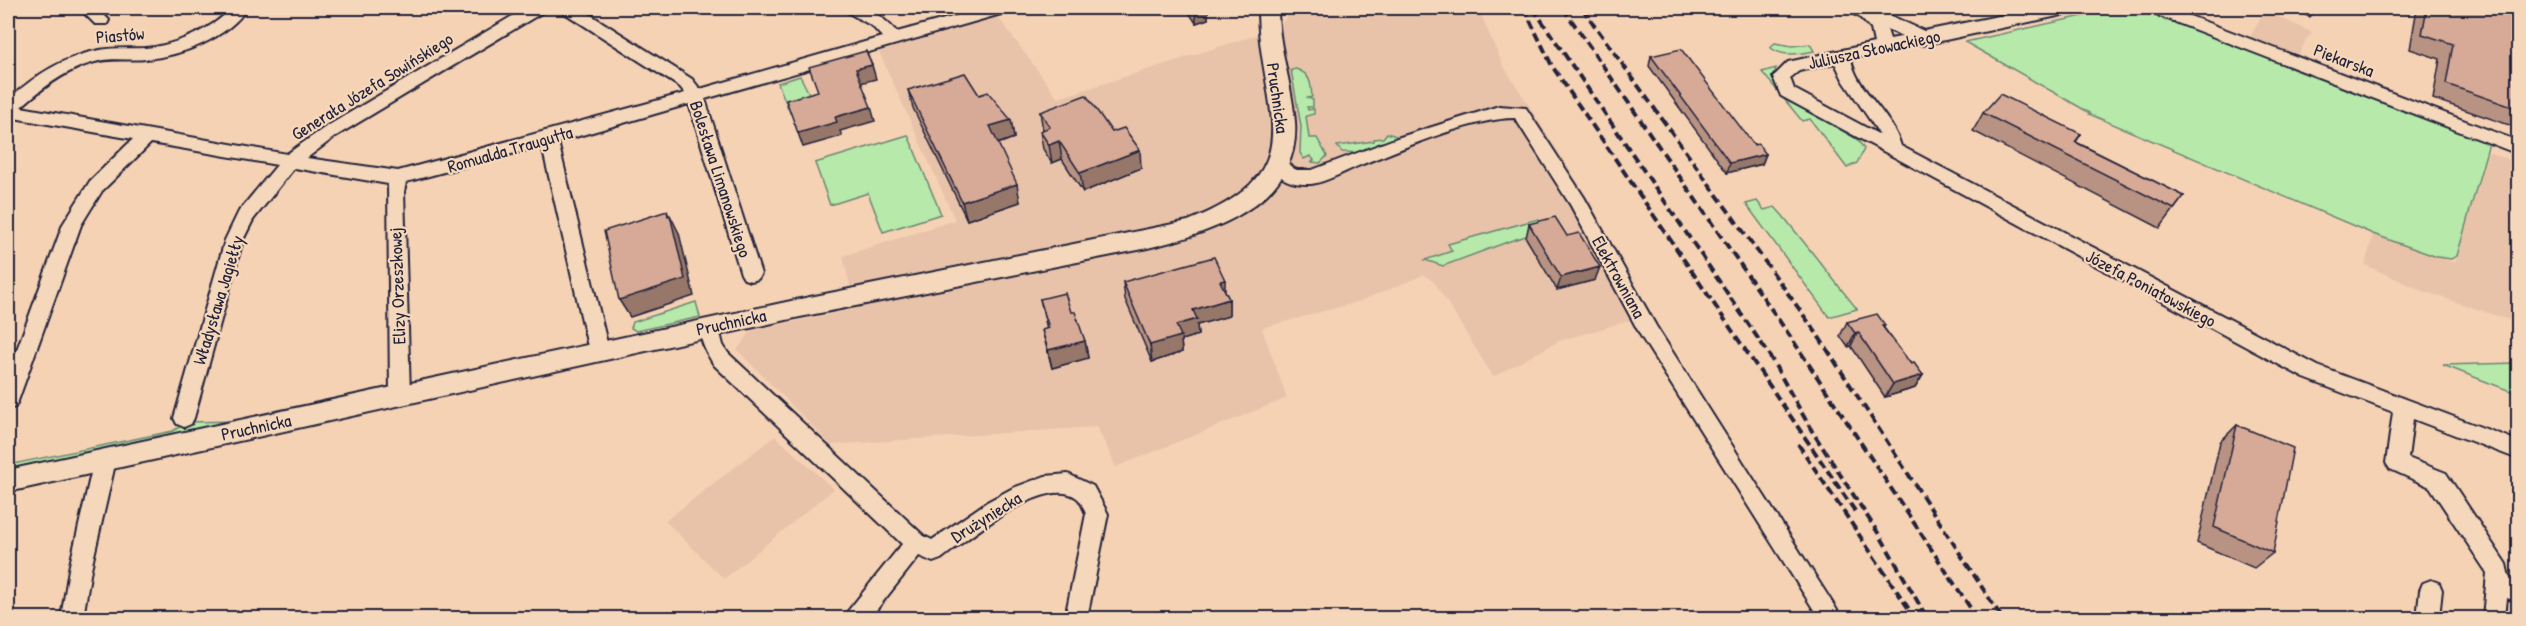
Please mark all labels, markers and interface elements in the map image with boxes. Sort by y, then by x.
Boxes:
street label: Piastów [95,20,145,50]
street label: Juliusza Słowackiego [1806,23,1942,75]
street label: Generała Józefa Sowińskiego [286,26,458,146]
street label: Piekarska [2310,37,2378,83]
street label: Pruchnicka [1261,61,1295,135]
street label: Bolesława Limanowskiego [684,97,758,261]
street label: Romualda Traugutta [444,119,576,179]
street label: Elizy Orzeszkowej [382,227,412,345]
street label: Elektrowniana [1586,231,1652,323]
street label: Władysława Jagiełły [186,232,250,368]
street label: Józefa Poniatowskiego [2081,243,2221,333]
street label: Pruchnicka [694,302,768,342]
street label: Pruchnicka [219,407,293,447]
street label: Drużyniecka [946,486,1026,548]

